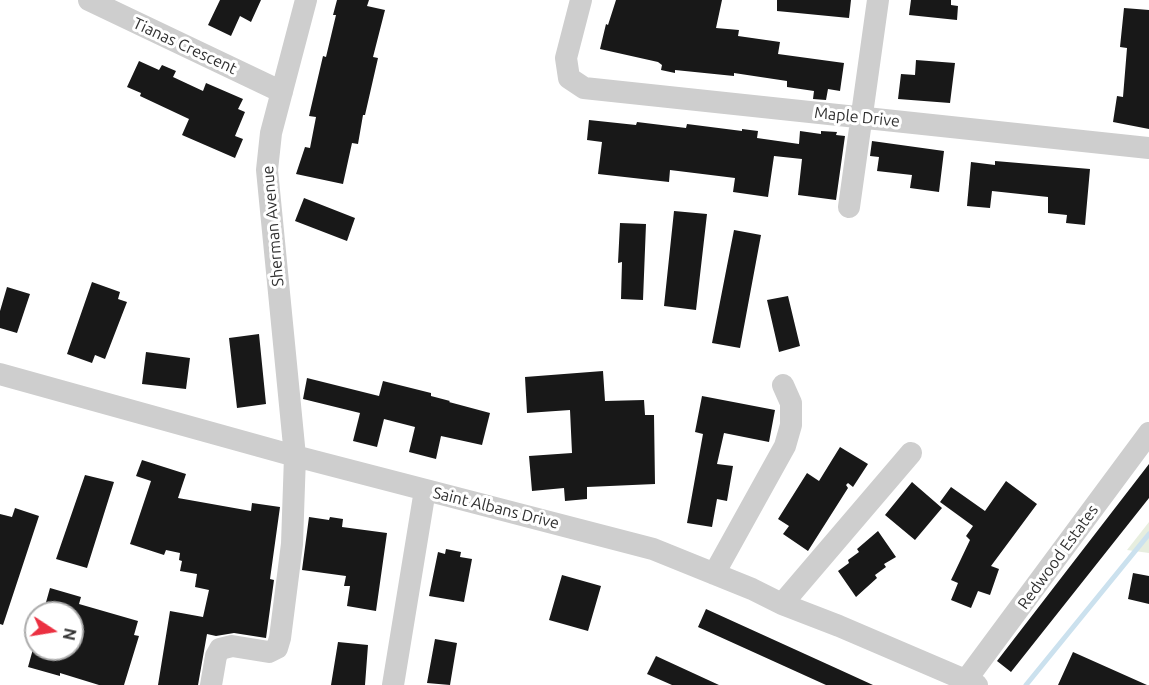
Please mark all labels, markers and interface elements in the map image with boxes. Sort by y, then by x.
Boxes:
street label: Tianas Crescent [130,14,240,78]
street label: Maple Drive [813,103,901,131]
street label: Sherman Avenue [258,165,288,287]
street label: Saint Albans Drive [431,483,561,533]
street label: Redwood Estates [1014,501,1102,613]
north arrow [24,601,84,661]
text: N [60,627,80,642]

